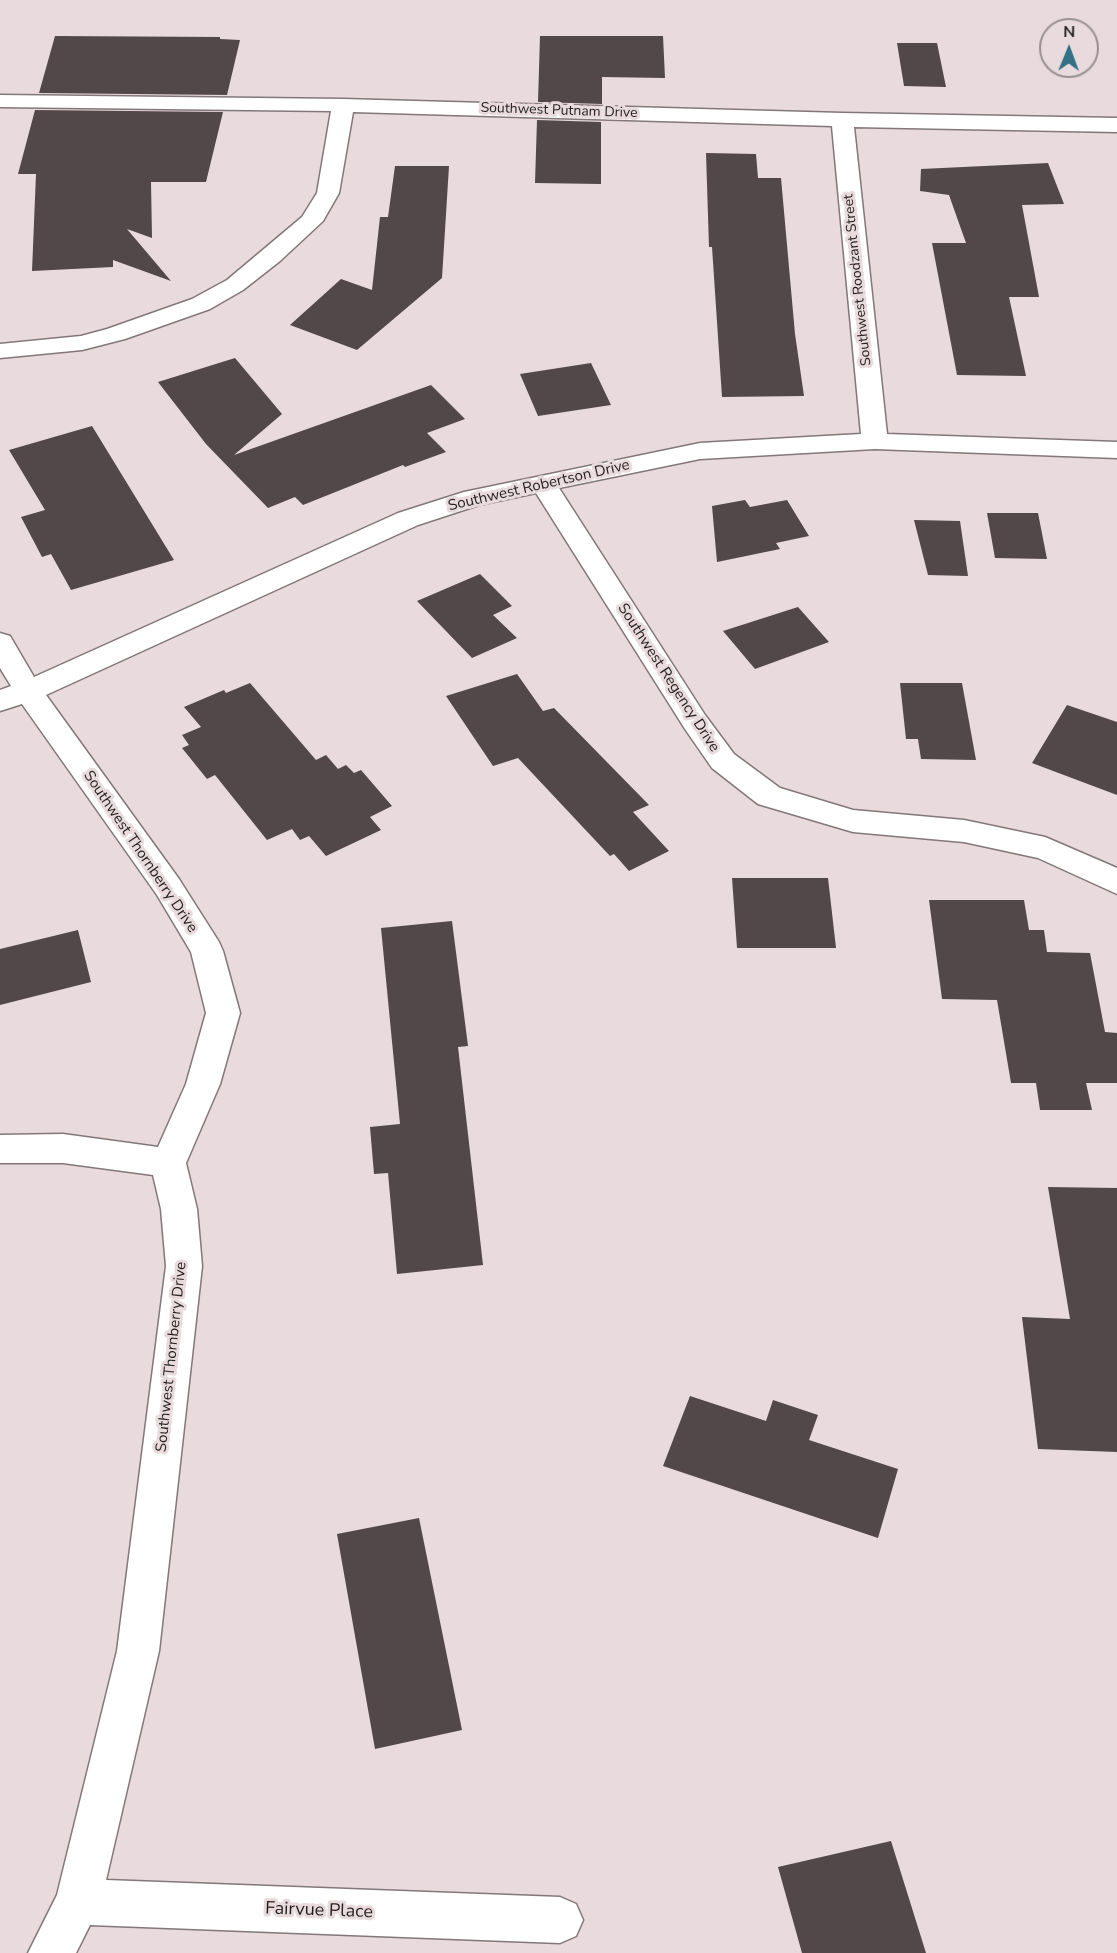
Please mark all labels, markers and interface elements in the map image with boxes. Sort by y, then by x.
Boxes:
north arrow [1039,18,1099,78]
text: N [1063,21,1075,43]
street label: Southwest Putnam Drive [480,100,638,122]
street label: Southwest Roodzant Street [841,193,875,367]
street label: Southwest Robertson Drive [446,456,632,516]
street label: Southwest Regency Drive [613,600,723,756]
street label: Southwest Thornberry Drive [79,768,201,936]
street label: Southwest Thornberry Drive [153,1261,191,1453]
street label: Fairvue Place [265,1898,373,1924]

